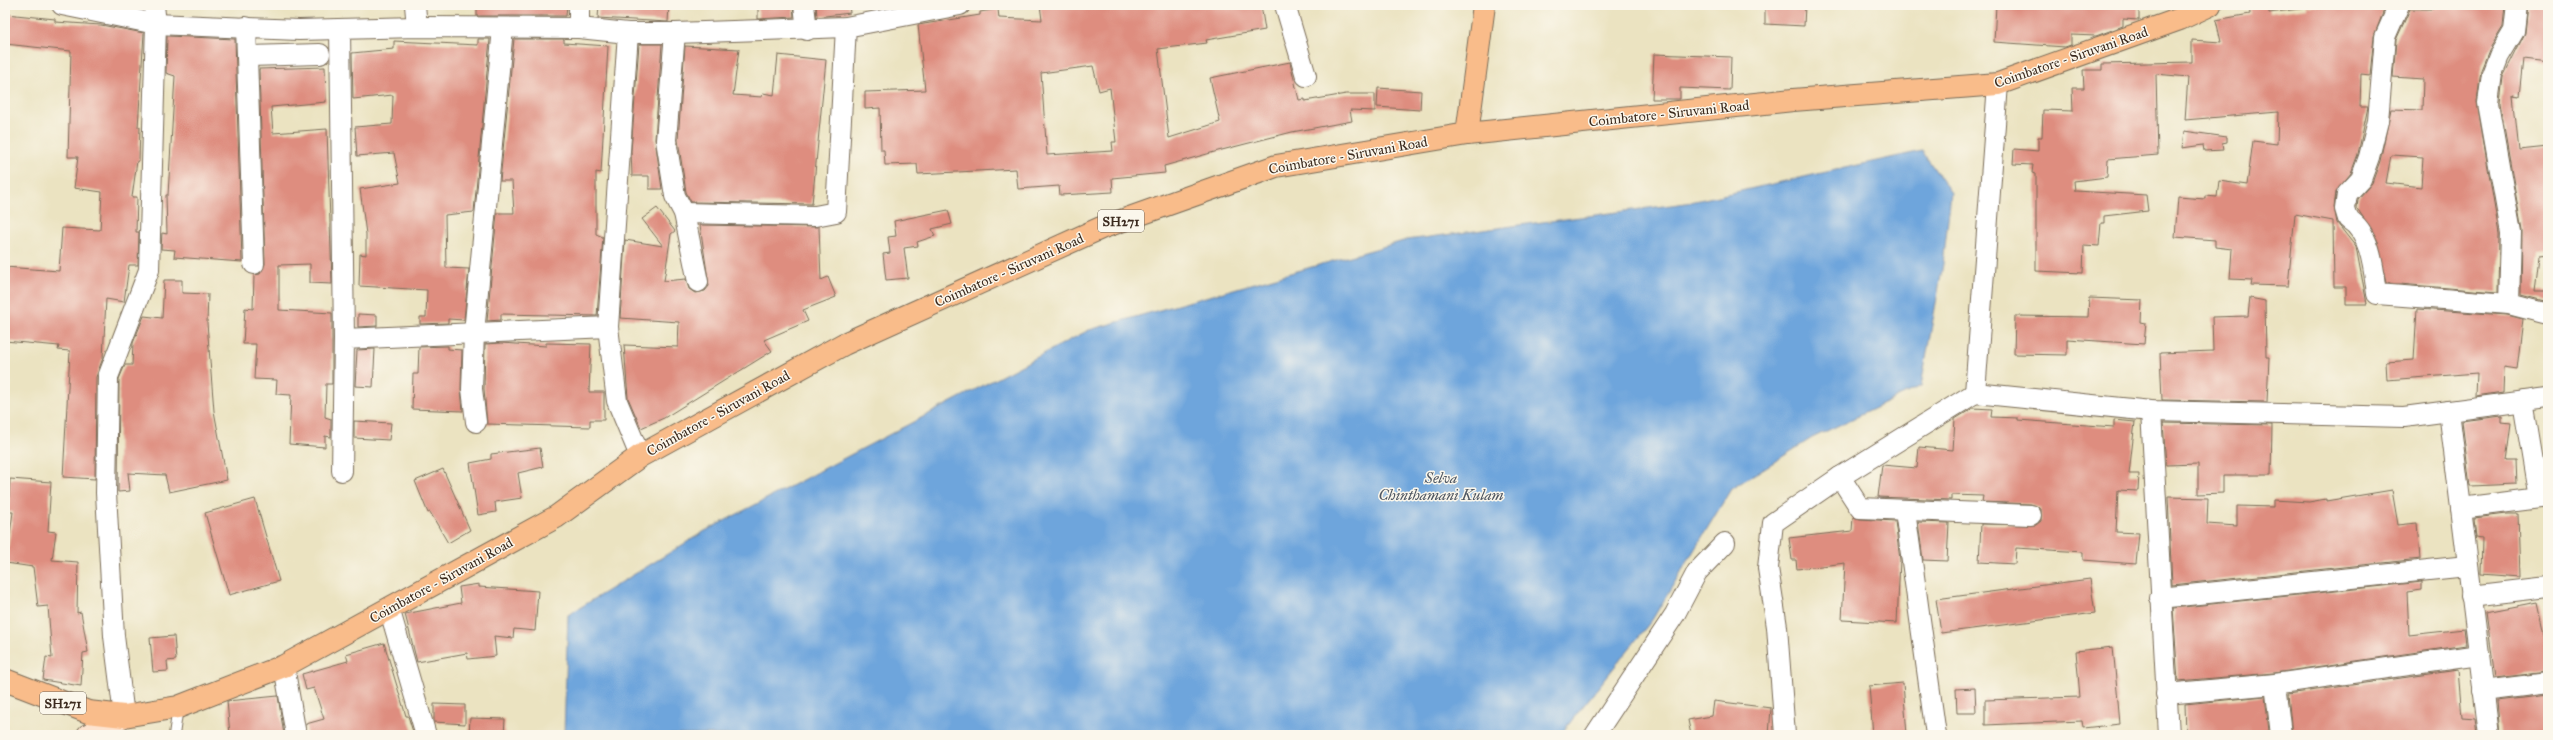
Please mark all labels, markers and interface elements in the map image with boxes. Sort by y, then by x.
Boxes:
street label: Coimbatore - Siruvani Road [1992,23,2150,92]
street label: Coimbatore - Siruvani Road [1588,97,1750,130]
street label: Coimbatore - Siruvani Road [1267,133,1429,178]
road number: SH271 [1098,210,1144,232]
street label: Coimbatore - Siruvani Road [932,230,1086,311]
street label: Coimbatore - Siruvani Road [644,367,793,460]
water label: Selva Chinthamani Kulam [1378,469,1504,504]
street label: Coimbatore - Siruvani Road [367,534,516,627]
road number: SH271 [40,692,86,714]

